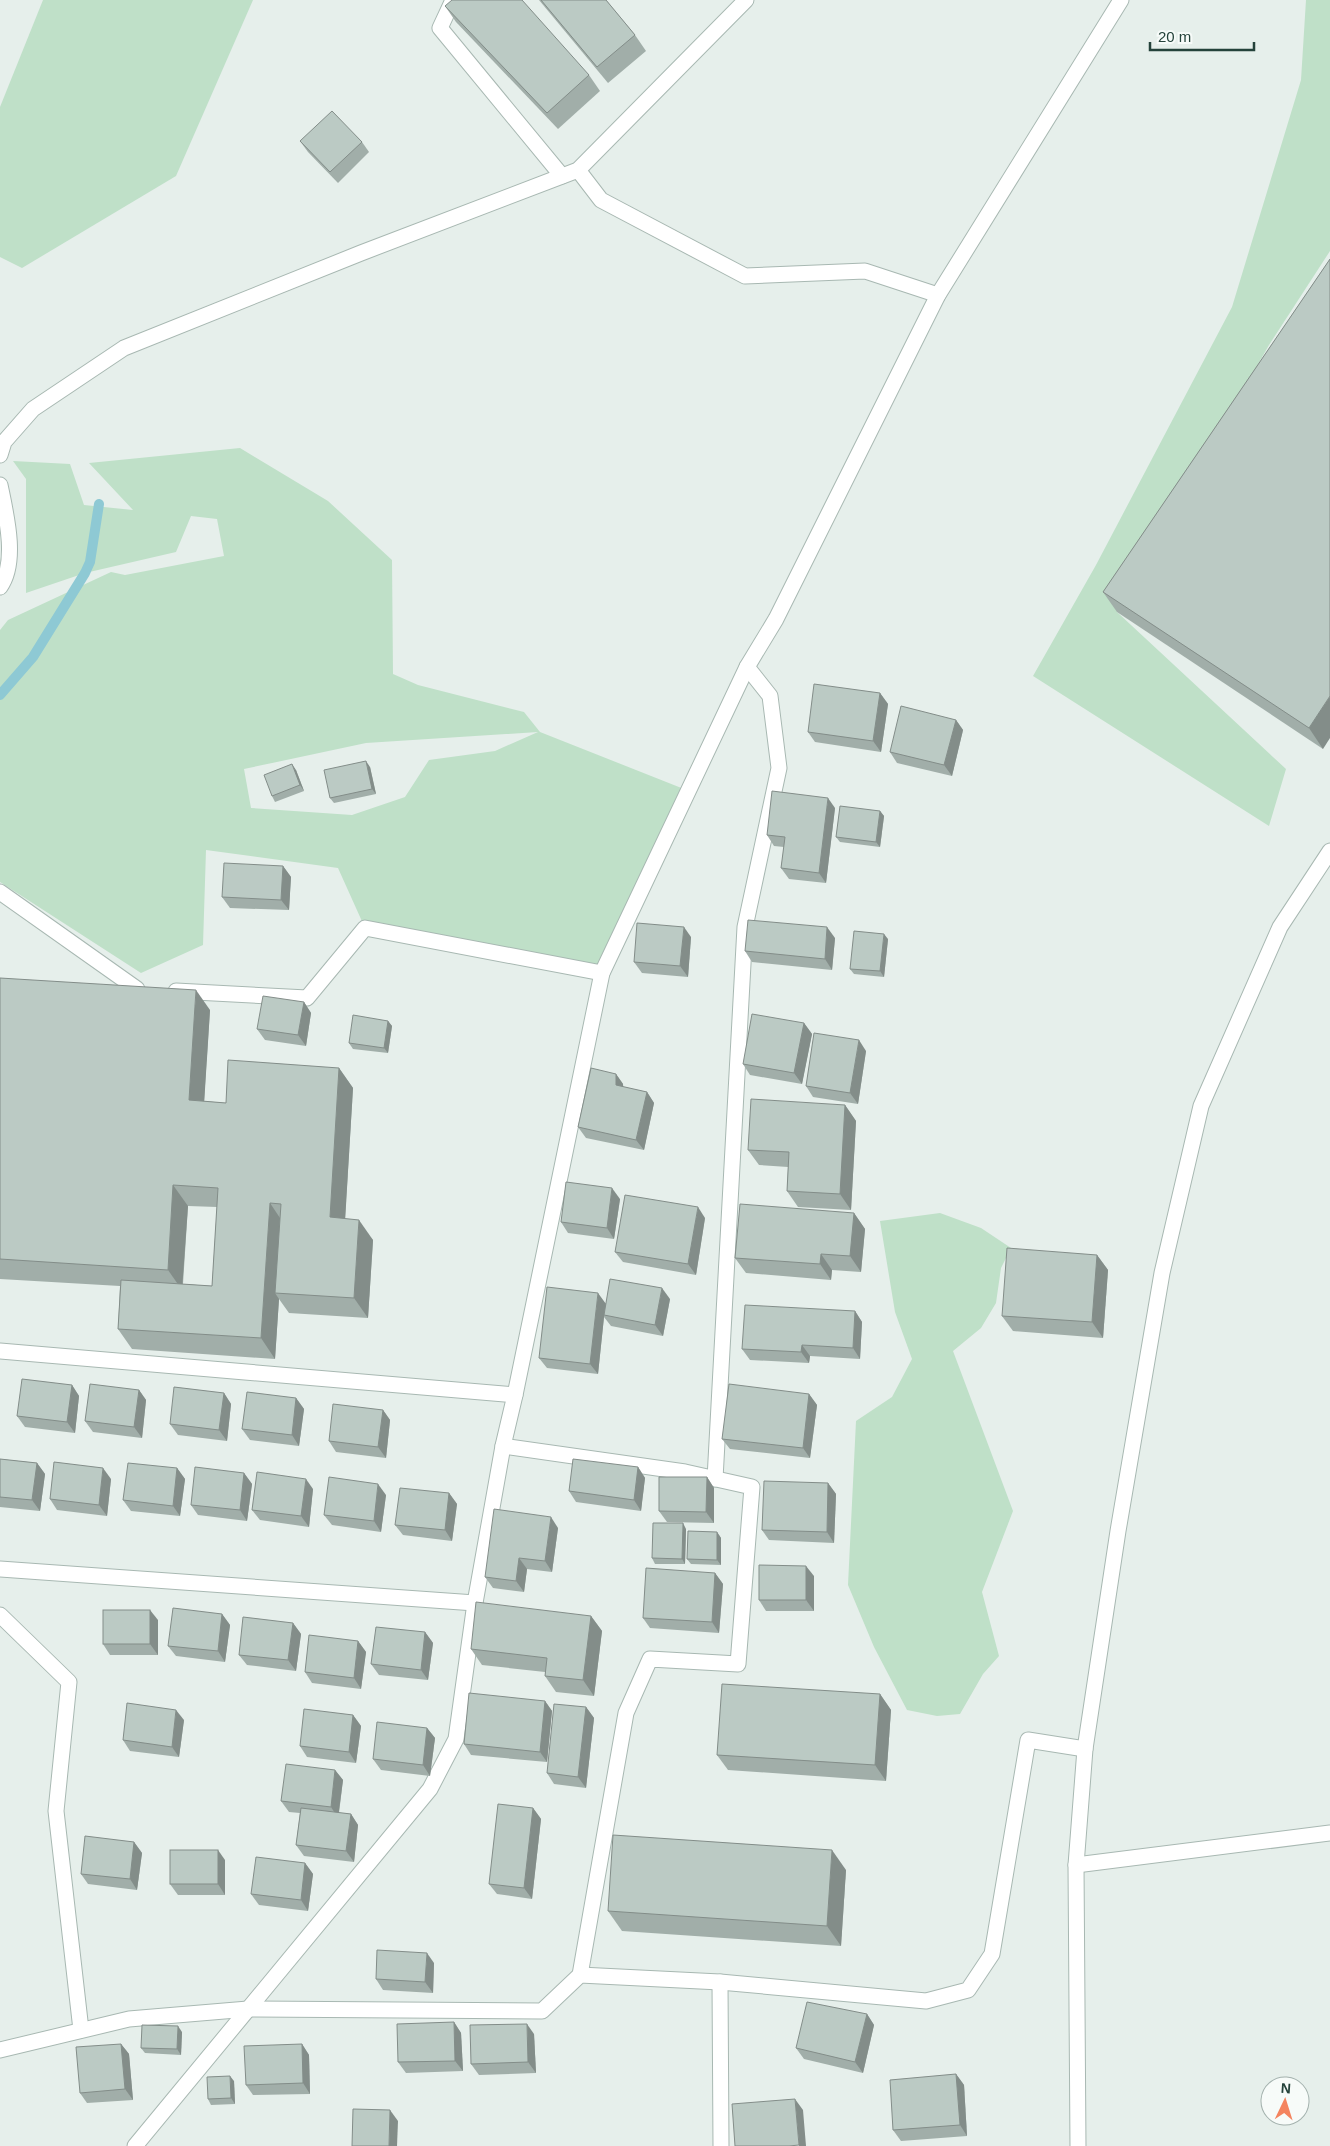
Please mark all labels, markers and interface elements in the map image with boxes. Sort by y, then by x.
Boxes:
scale bar [1150,20,1254,52]
text: 20 m [1158,28,1191,45]
north arrow [1260,2076,1310,2126]
text: N [1280,2080,1292,2096]

